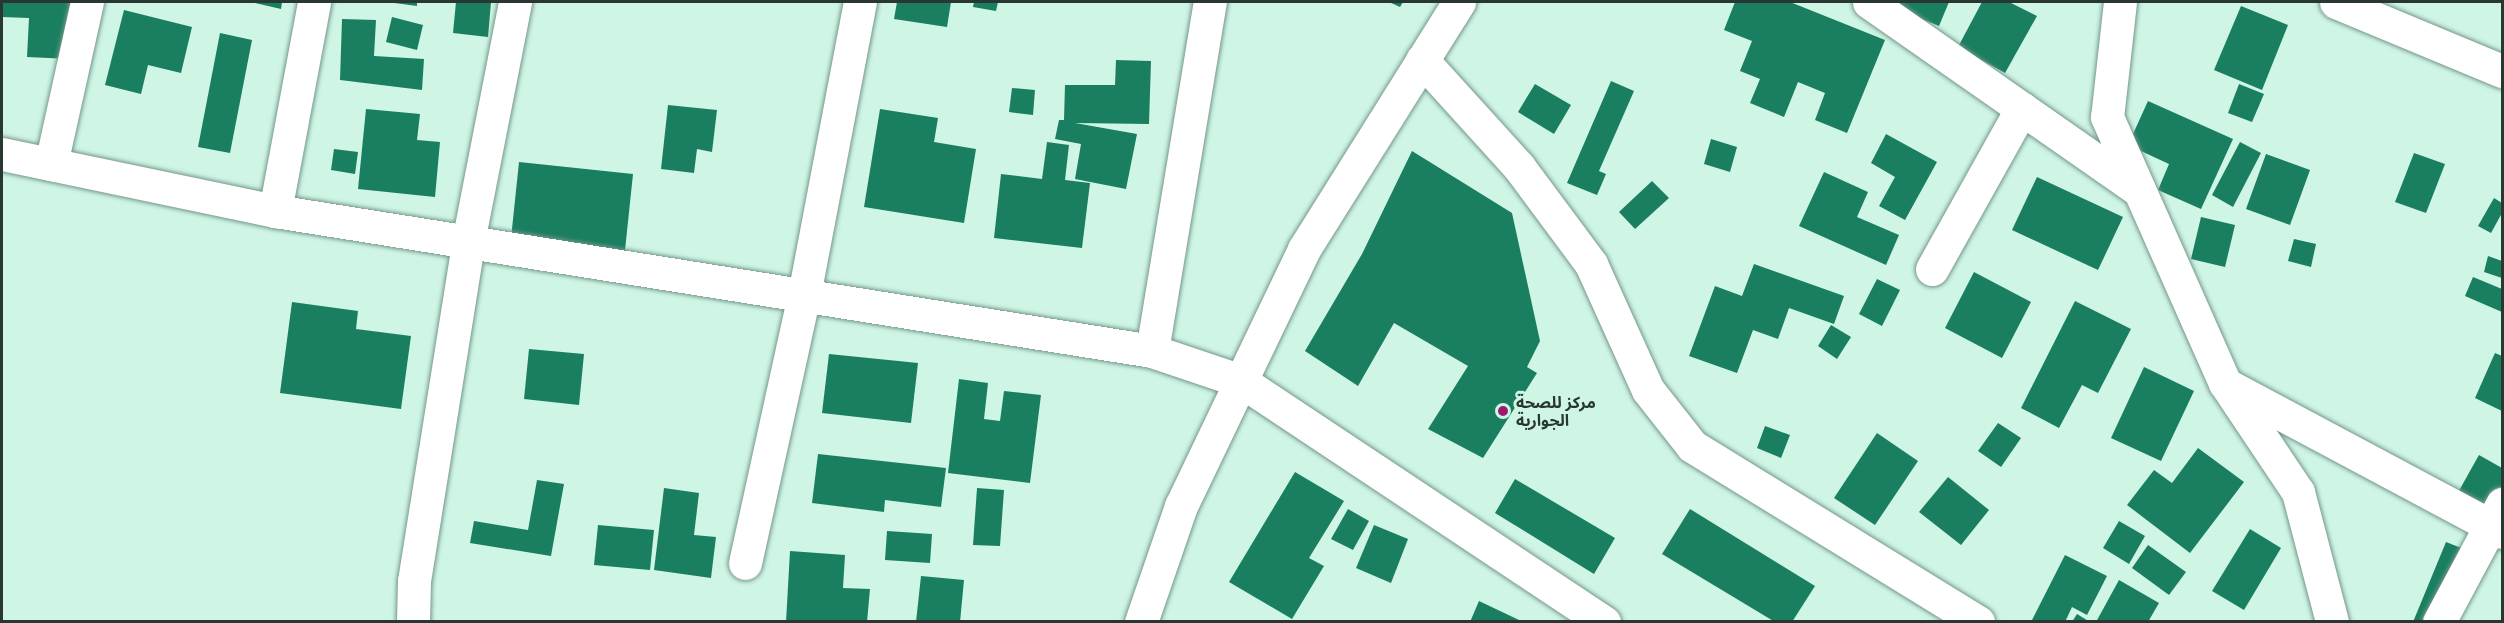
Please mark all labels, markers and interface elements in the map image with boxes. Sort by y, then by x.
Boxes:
place label: مركز للصحة الجوارية [1516,392,1596,430]
marker: مركز للصحة الجوارية [1494,402,1512,420]

